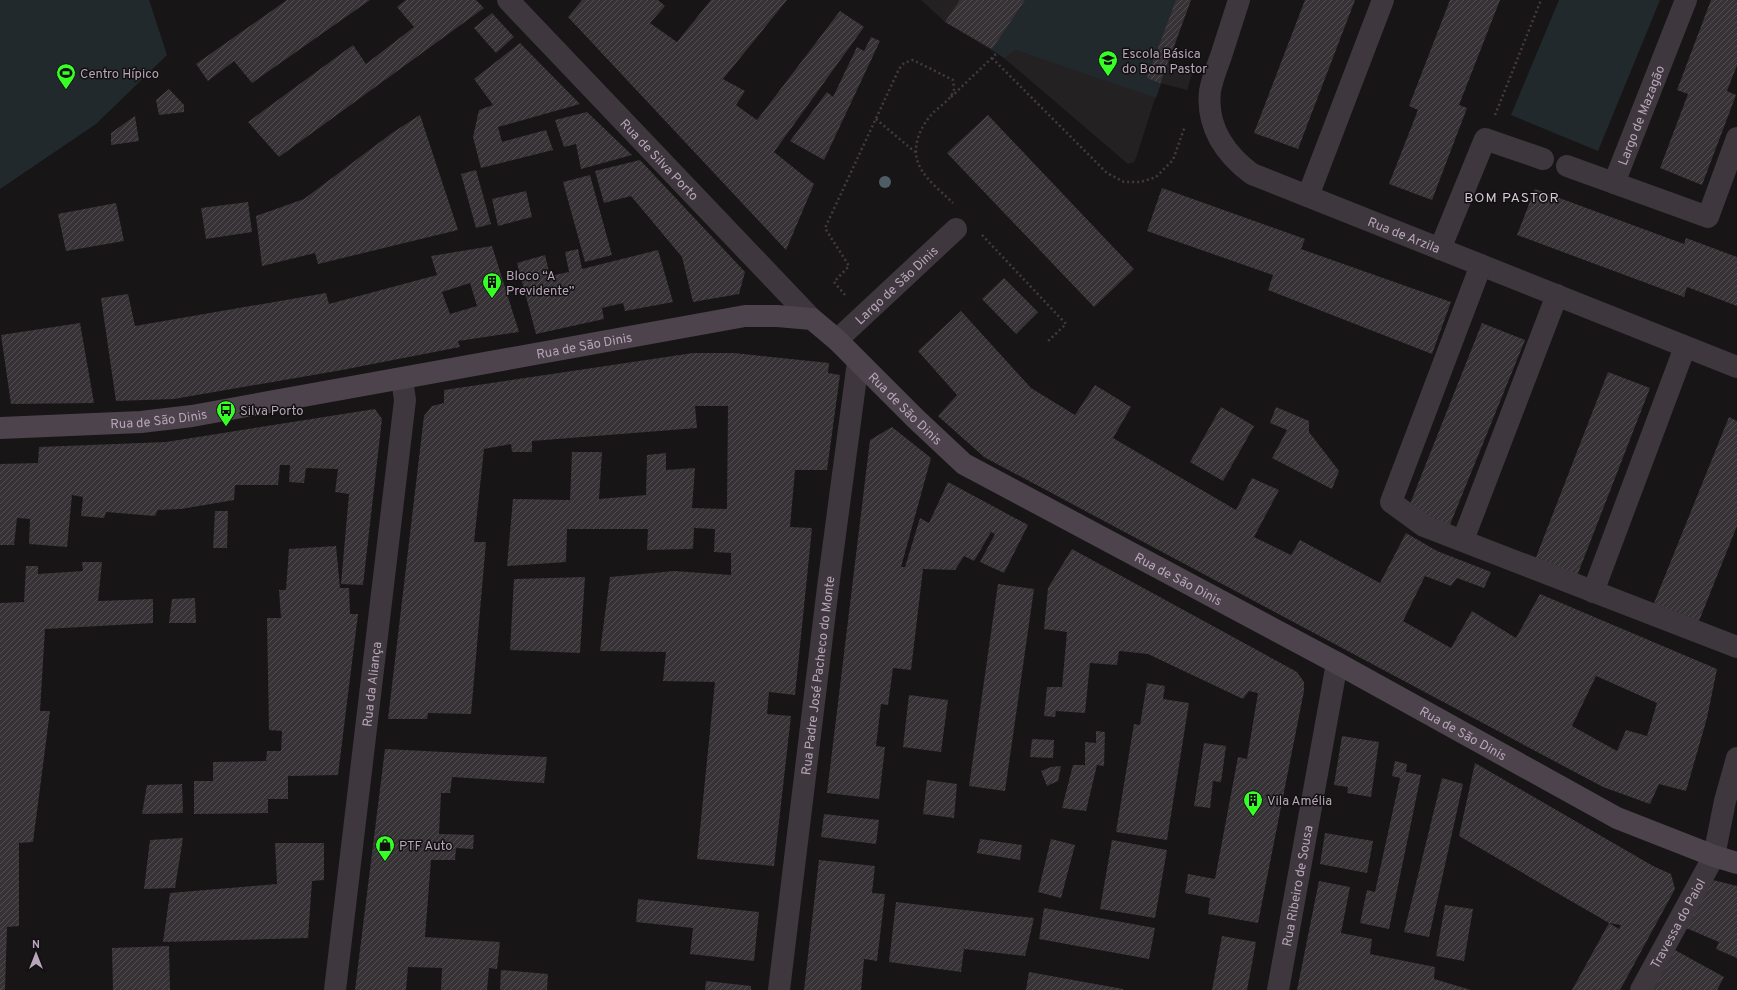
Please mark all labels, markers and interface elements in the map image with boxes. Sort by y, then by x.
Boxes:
place label: Escola Básica do Bom Pastor [1122,47,1207,78]
school or university icon: Escola Básica do Bom Pastor [1097,49,1119,77]
sports icon: Centro Hípico [55,62,77,90]
street label: Largo de Mazagão [1616,64,1669,168]
place label: Centro Hípico [80,67,159,83]
street label: Rua de Silva Porto [616,116,701,205]
district label: BOM PASTOR [1464,190,1560,207]
street label: Rua de Arzila [1365,215,1442,258]
street label: Largo de São Dinis [853,244,943,329]
place label: Bloco “A Previdente” [506,269,575,300]
building icon: Bloco “A Previdente” [481,271,503,299]
street label: Rua de São Dinis [535,331,634,364]
street label: Rua de São Dinis [864,370,945,449]
bus stop icon: Silva Porto [215,399,237,427]
place label: Silva Porto [240,404,304,420]
street label: Rua de São Dinis [110,407,209,433]
street label: Rua de São Dinis [1131,550,1224,610]
street label: Rua Padre José Pacheco do Monte [799,575,839,776]
street label: Rua da Aliança [360,641,386,728]
street label: Rua de São Dinis [1416,704,1509,765]
building icon: Vila Amélia [1242,789,1264,817]
place label: Vila Amélia [1267,794,1332,810]
street label: Rua Ribeiro de Sousa [1280,824,1318,948]
shop icon: PTF Auto [374,834,396,862]
place label: PTF Auto [399,839,453,855]
street label: Travessa do Paiol [1648,877,1710,972]
north arrow [16,934,56,974]
text: N [32,938,40,952]

